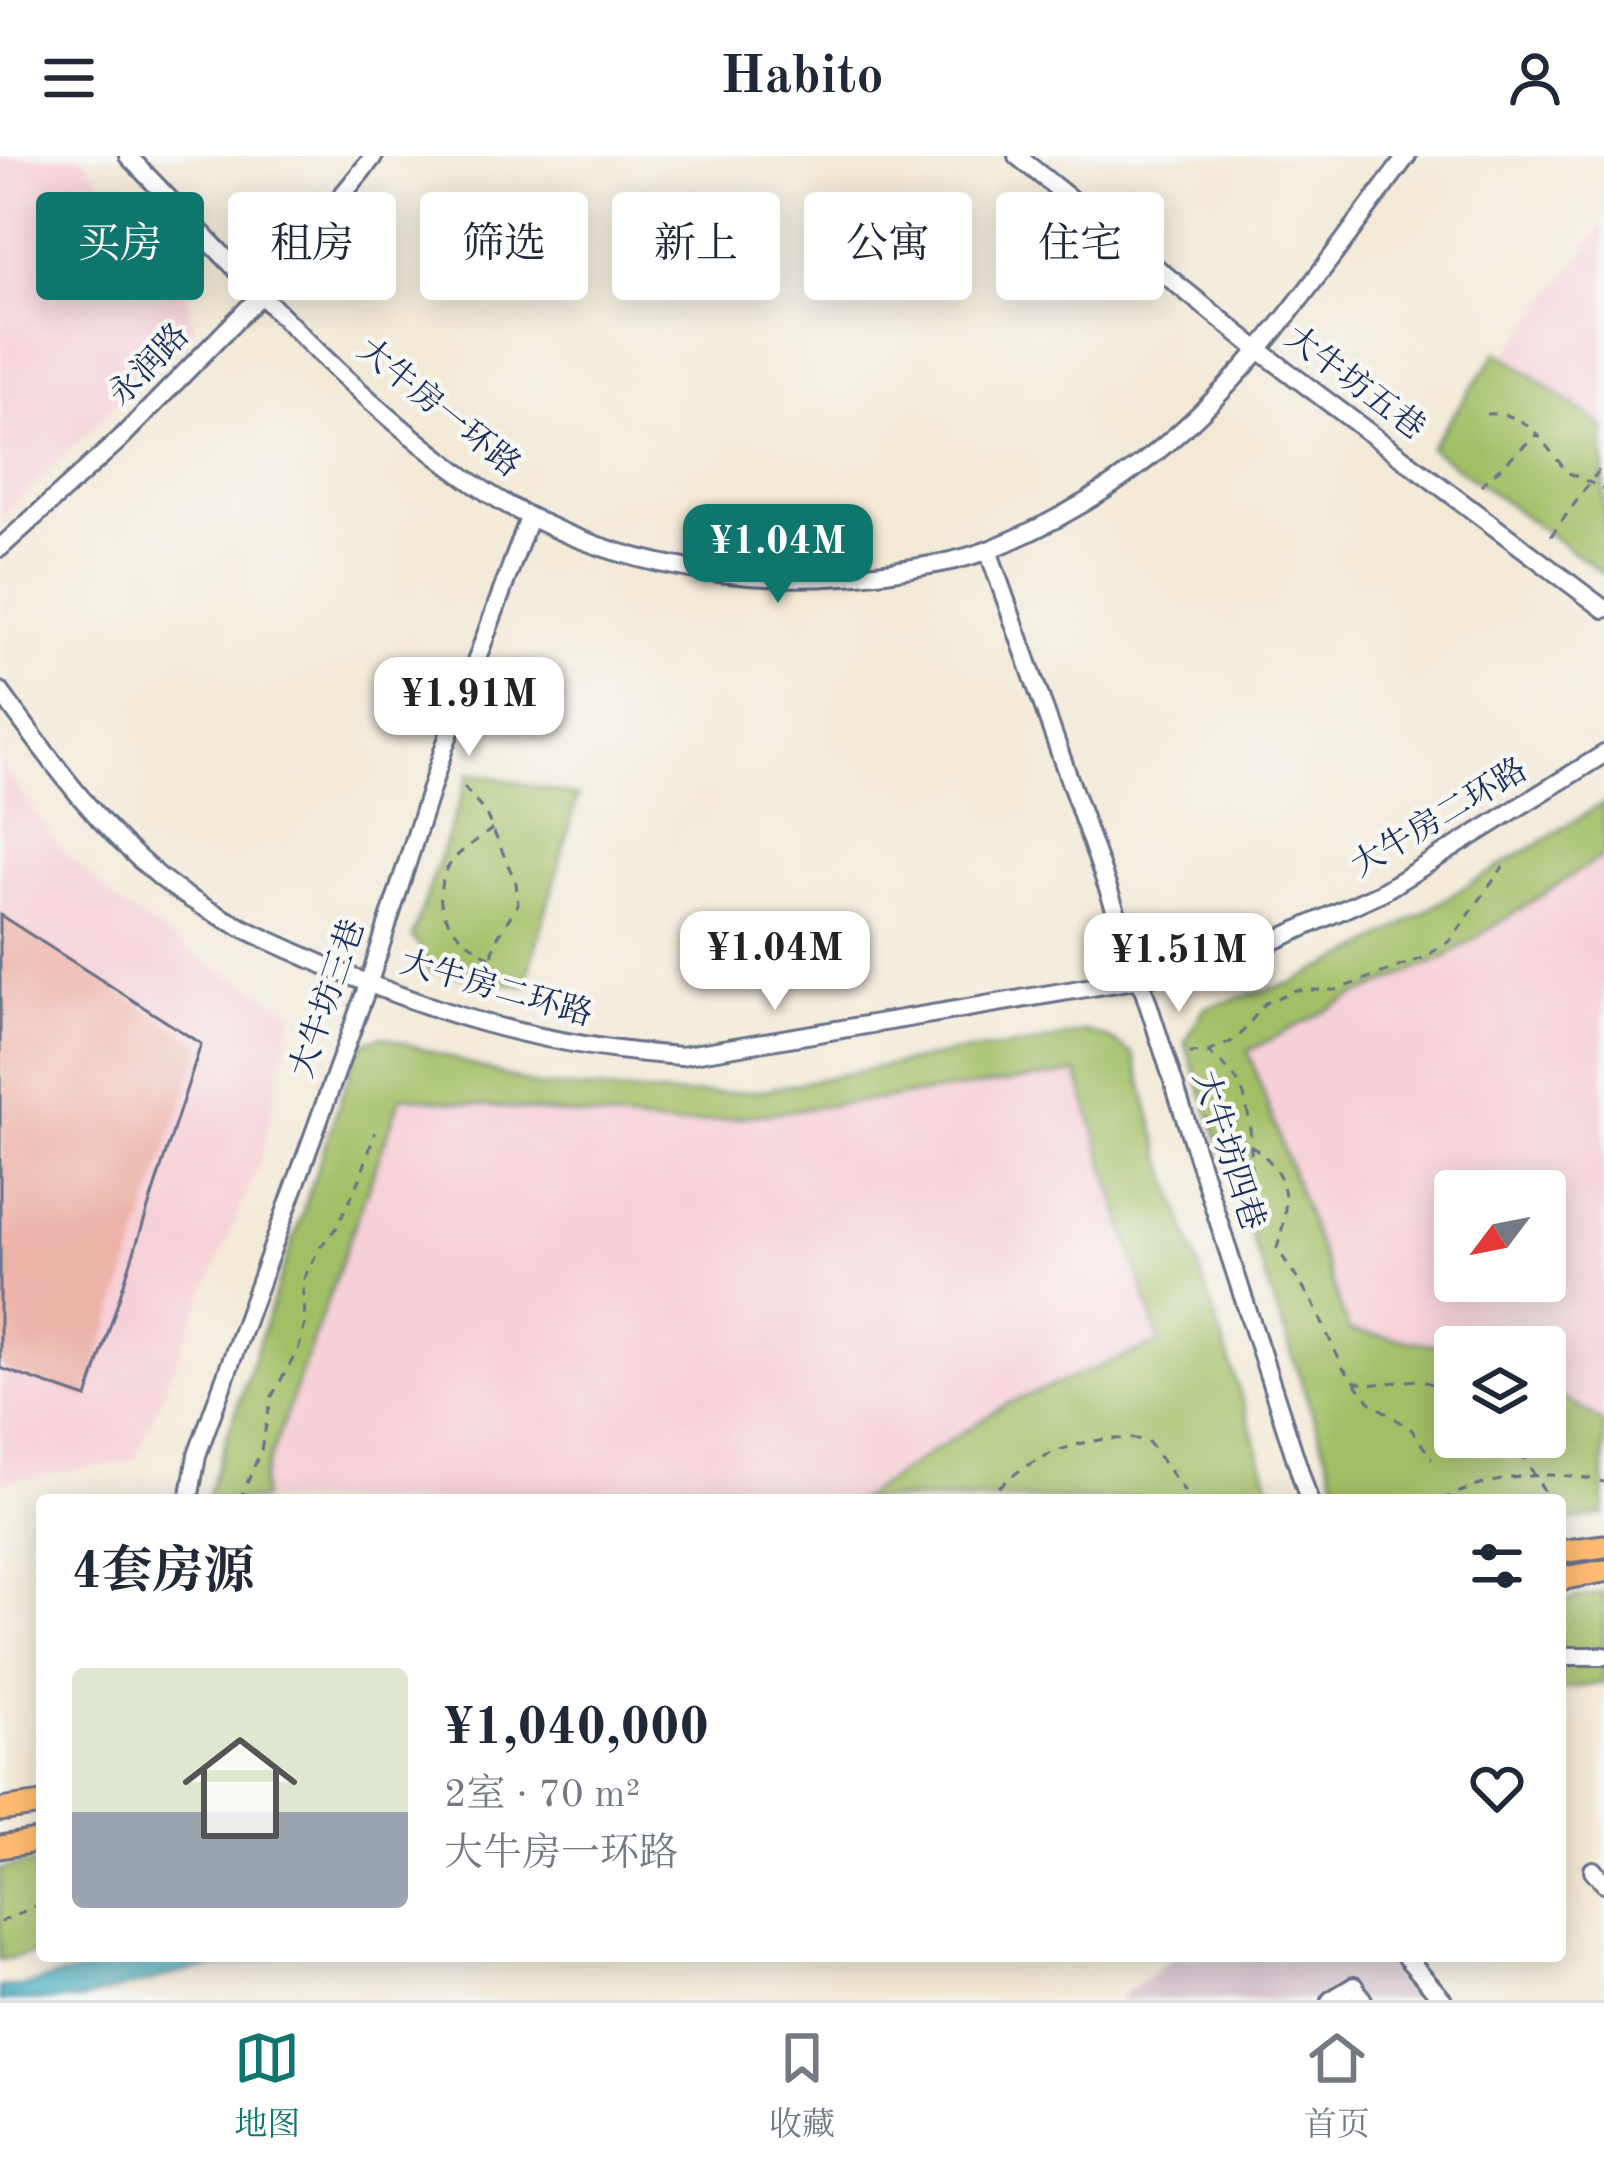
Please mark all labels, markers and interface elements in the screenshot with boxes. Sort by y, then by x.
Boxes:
icon: menu [36,45,102,111]
icon: person [1502,45,1568,111]
text: Habito [720,51,884,105]
chip: 买房 [36,192,204,300]
chip: 租房 [228,192,396,300]
chip: 筛选 [420,192,588,300]
chip: 新上 [612,192,780,300]
chip: 公寓 [804,192,972,300]
chip: 住宅 [996,192,1164,300]
street label: 永润路 [102,317,196,413]
street label: 大牛坊五巷 [1278,319,1432,447]
street label: 大牛房一环路 [351,332,527,484]
pin: ¥1.04M [680,504,876,606]
text: ¥1.04M [710,523,846,562]
pin: ¥1.91M [371,657,567,759]
text: ¥1.91M [401,676,537,715]
street label: 大牛房二环路 [1345,751,1533,884]
pin: ¥1.04M [677,911,873,1013]
pin: ¥1.51M [1081,913,1277,1015]
street label: 大牛坊三巷 [284,915,371,1082]
text: ¥1.04M [707,930,843,969]
text: ¥1.51M [1111,932,1247,971]
street label: 大牛房二环路 [396,944,597,1033]
street label: 大牛坊四巷 [1186,1067,1271,1235]
north arrow [1434,1170,1566,1302]
map controls [1434,1170,1566,1458]
button: layers [1434,1326,1566,1458]
icon: filters [1464,1533,1530,1599]
text: 4套房源 [72,1548,255,1599]
text: ¥1,040,000 [444,1704,709,1755]
icon: home [168,1716,312,1860]
icon: heart [1464,1755,1530,1821]
text: 2室 · 70 m² [444,1776,640,1815]
text: 大牛房一环路 [444,1835,678,1874]
tab: 地图 [234,2025,300,2147]
tab: 收藏 [769,2025,835,2147]
tab: 首页 [1304,2025,1370,2147]

